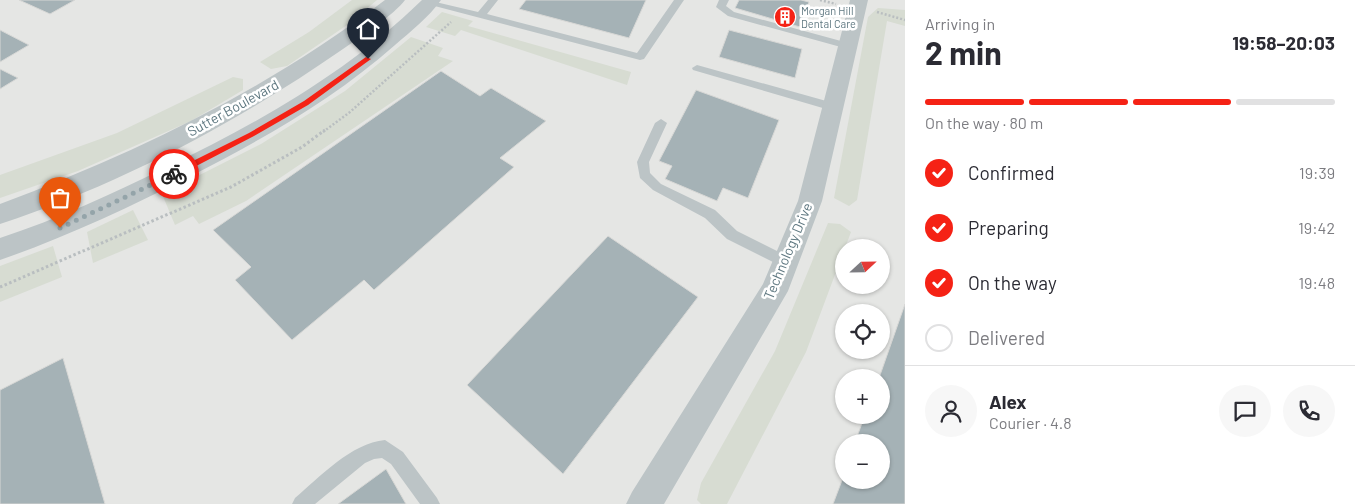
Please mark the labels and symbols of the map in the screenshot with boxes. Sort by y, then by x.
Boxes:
place label: Morgan Hill Dental Care [801,4,856,30]
building icon: Morgan Hill Dental Care [773,5,797,29]
pin [347,8,389,59]
street label: Sutter Boulevard [184,75,281,140]
courier [149,149,199,199]
pin [39,177,81,228]
street label: Technology Drive [760,200,816,302]
north arrow [835,239,890,294]

